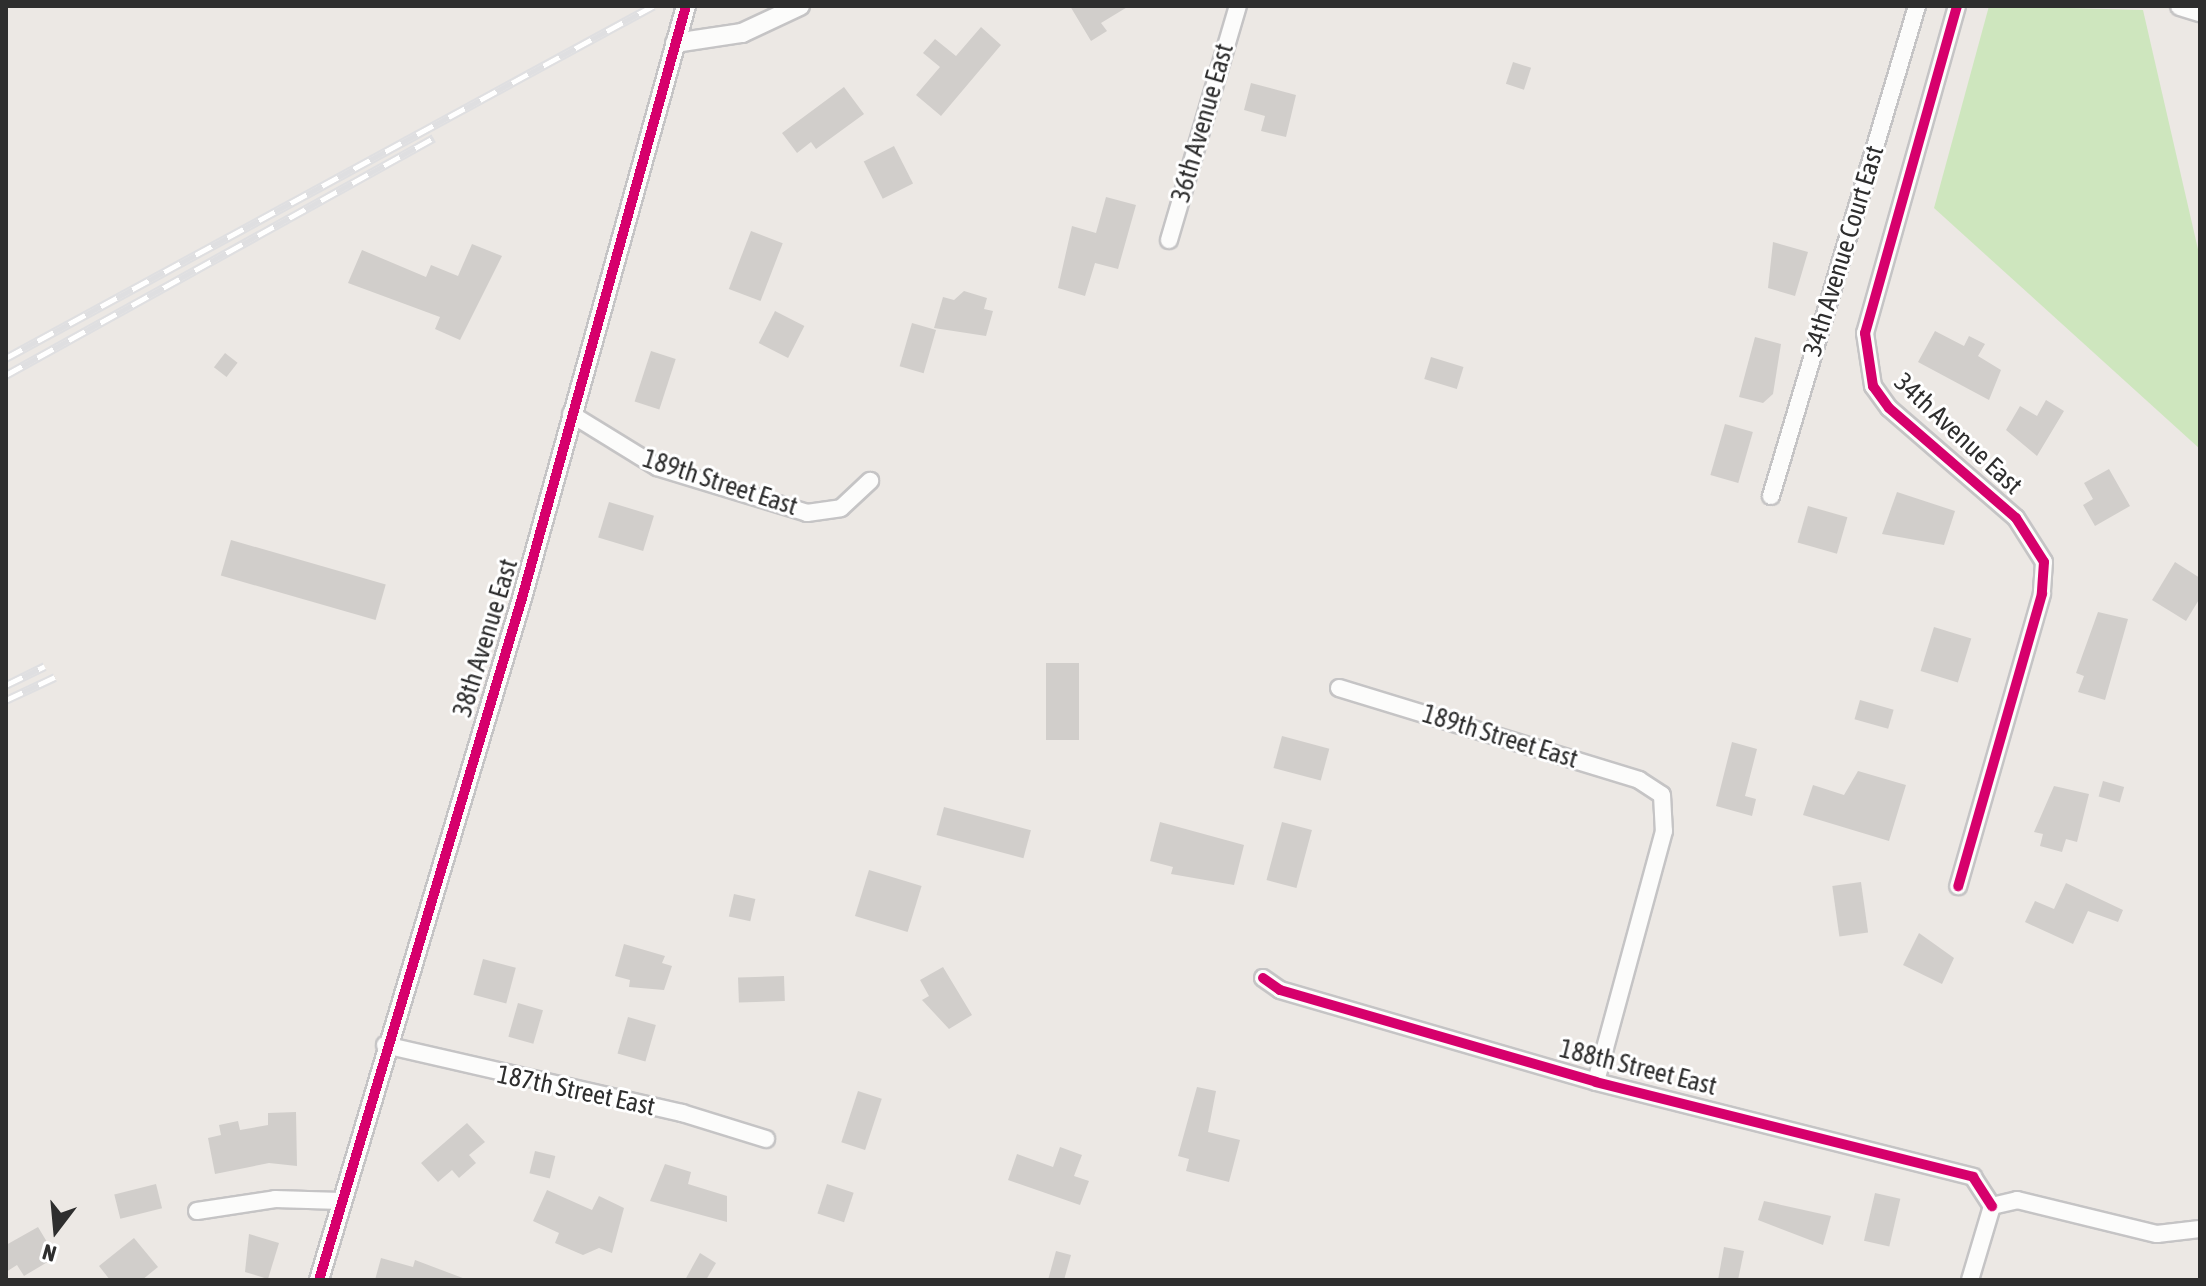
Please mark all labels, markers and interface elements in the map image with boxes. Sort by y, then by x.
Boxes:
street label: 36th Avenue East [1165,40,1241,206]
street label: 34th Avenue Court East [1797,142,1891,360]
street label: 34th Avenue East [1888,367,2028,501]
street label: 189th Street East [639,443,801,523]
street label: 38th Avenue East [447,555,525,721]
street label: 189th Street East [1419,699,1581,775]
street label: 188th Street East [1556,1033,1720,1103]
street label: 187th Street East [494,1059,658,1123]
north arrow [16,1190,96,1270]
text: N [40,1239,59,1267]

